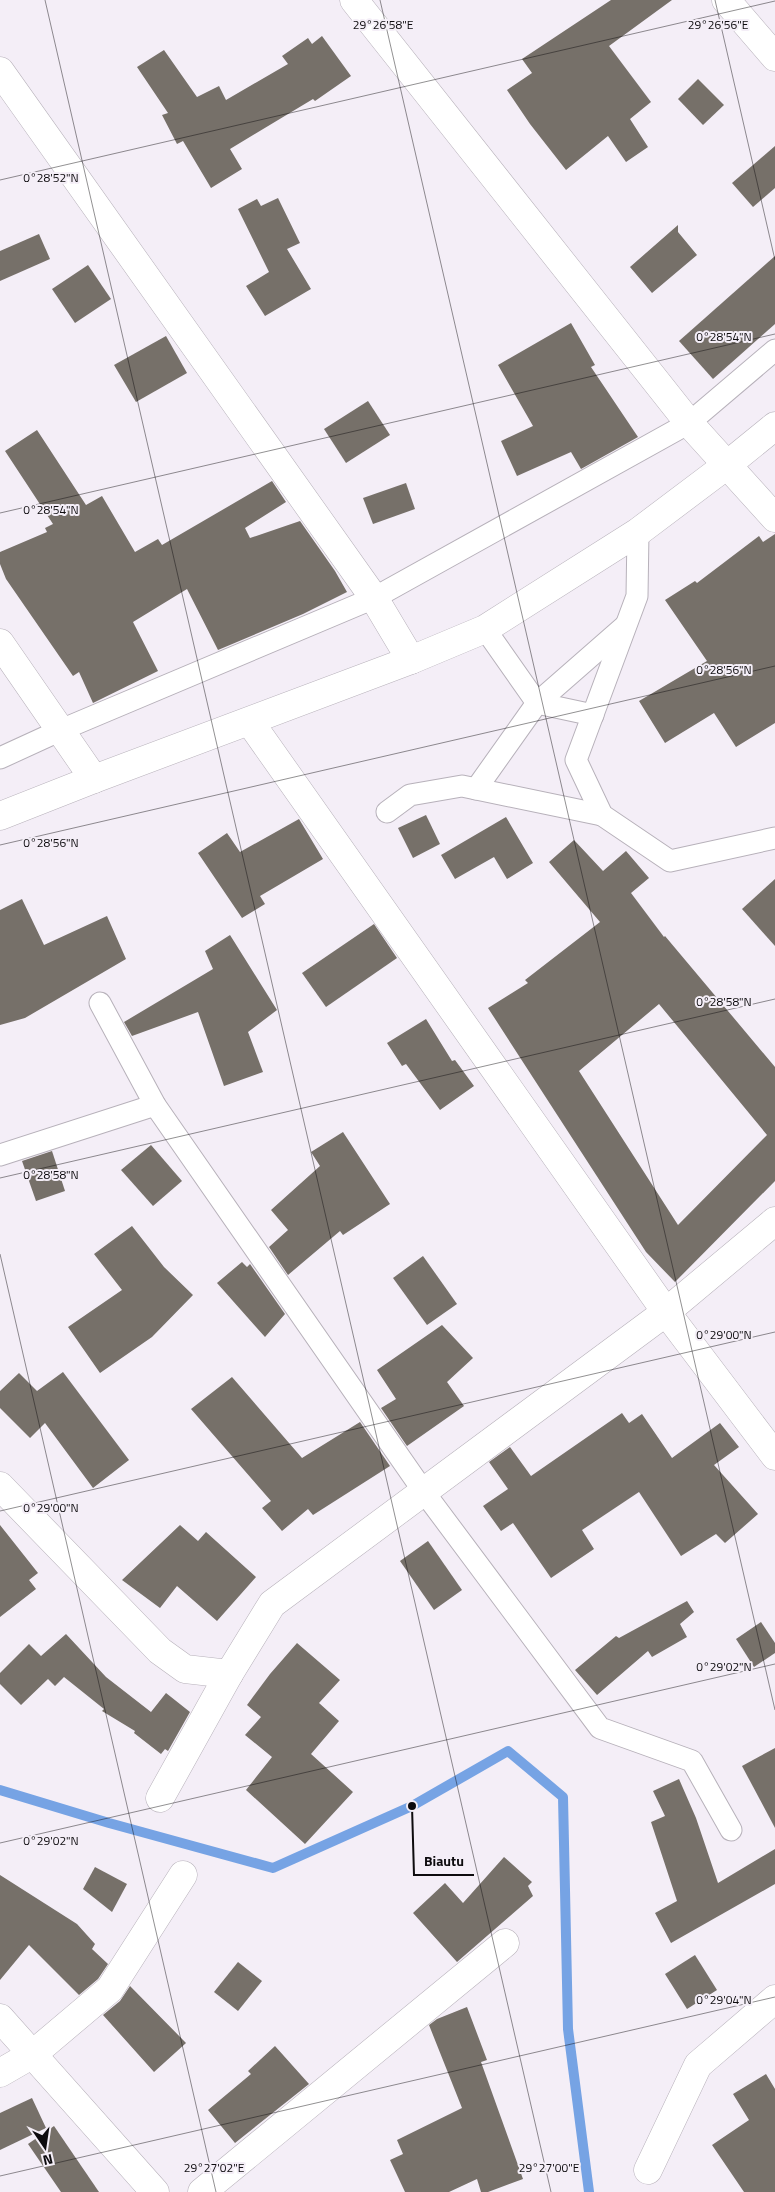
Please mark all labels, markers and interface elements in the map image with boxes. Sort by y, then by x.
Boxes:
text: 29°26'58"E [353,15,414,34]
text: 29°26'56"E [688,15,749,34]
text: 0°28'52"N [23,168,79,187]
text: 0°28'54"N [696,327,752,346]
text: 0°28'54"N [23,500,79,519]
text: 0°28'56"N [696,660,752,679]
text: 0°28'56"N [23,833,79,852]
text: 0°28'58"N [696,992,752,1011]
text: 0°28'58"N [23,1165,79,1184]
text: 0°29'00"N [696,1325,752,1344]
text: 0°29'00"N [23,1498,79,1517]
text: 0°29'02"N [696,1657,752,1676]
text: 0°29'02"N [23,1831,79,1850]
callout: Biautu [414,1846,474,1875]
text: Biautu [424,1850,464,1871]
text: 0°29'04"N [696,1990,752,2009]
north arrow [20,2122,70,2172]
text: N [41,2149,55,2171]
text: 29°27'02"E [184,2158,245,2177]
text: 29°27'00"E [519,2158,580,2177]

